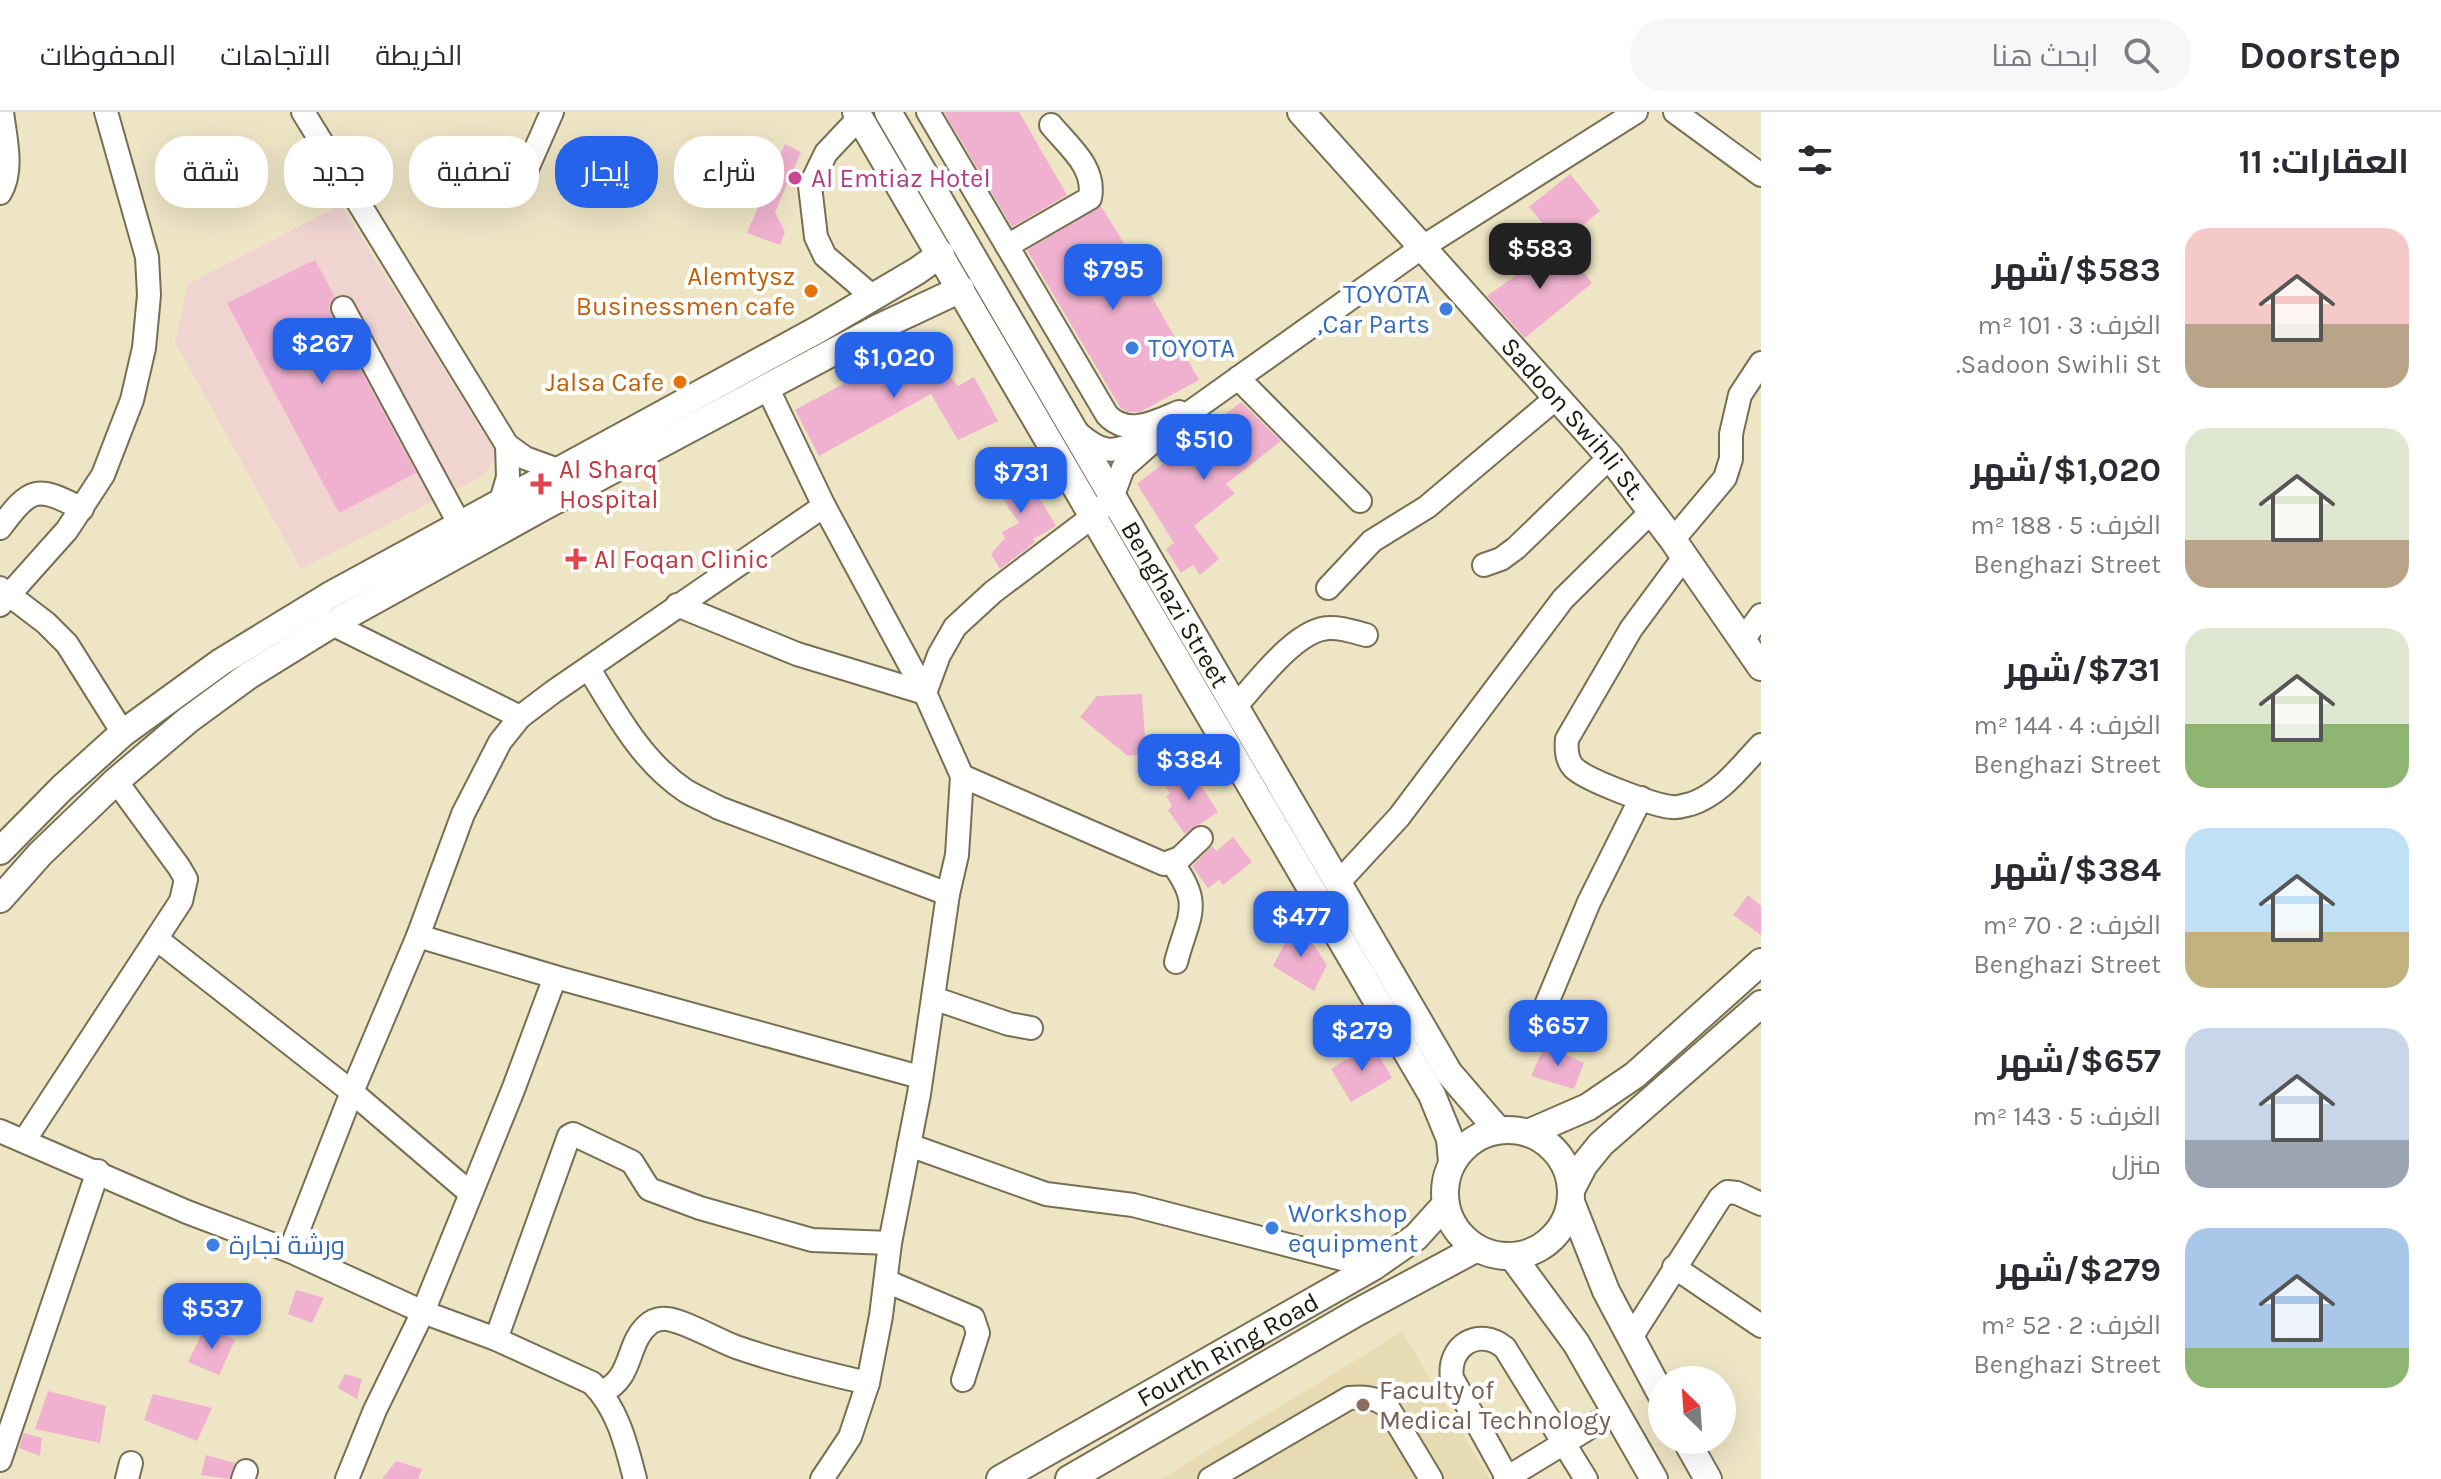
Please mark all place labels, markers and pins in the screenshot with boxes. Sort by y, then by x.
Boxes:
place label: Al Emtiaz Hotel [811,163,991,194]
marker: Al Emtiaz Hotel [786,169,804,187]
pin: $583 [1493,223,1587,291]
pin: $795 [1066,244,1160,312]
place label: Alemtysz Businessmen cafe [576,261,795,322]
place label: TOYOTA ,Car Parts [1317,279,1430,340]
marker: Alemtysz Businessmen cafe [802,282,820,300]
marker: TOYOTA ,Car Parts [1437,300,1455,318]
pin: $267 [275,318,369,386]
pin: $1,020 [829,332,959,400]
place label: TOYOTA [1148,333,1235,364]
marker: TOYOTA [1123,339,1141,357]
place label: Jalsa Cafe [545,367,664,398]
marker: Jalsa Cafe [671,373,689,391]
pin: $510 [1157,414,1251,482]
pin: $731 [974,447,1068,515]
place label: Al Sharq Hospital [559,454,659,515]
marker: Al Sharq Hospital [530,473,552,495]
place label: Al Foqan Clinic [594,544,769,575]
marker: Al Foqan Clinic [565,548,587,570]
pin: $384 [1142,734,1236,802]
pin: $477 [1254,891,1348,959]
pin: $657 [1511,1000,1605,1068]
pin: $279 [1315,1005,1409,1073]
place label: Workshop equipment [1288,1198,1419,1259]
marker: Workshop equipment [1263,1219,1281,1237]
place label: ورشة نجارة [229,1230,345,1261]
marker: ورشة نجارة [204,1236,222,1254]
pin: $537 [165,1283,259,1351]
place label: Faculty of Medical Technology [1379,1375,1611,1436]
marker: Faculty of Medical Technology [1354,1396,1372,1414]

